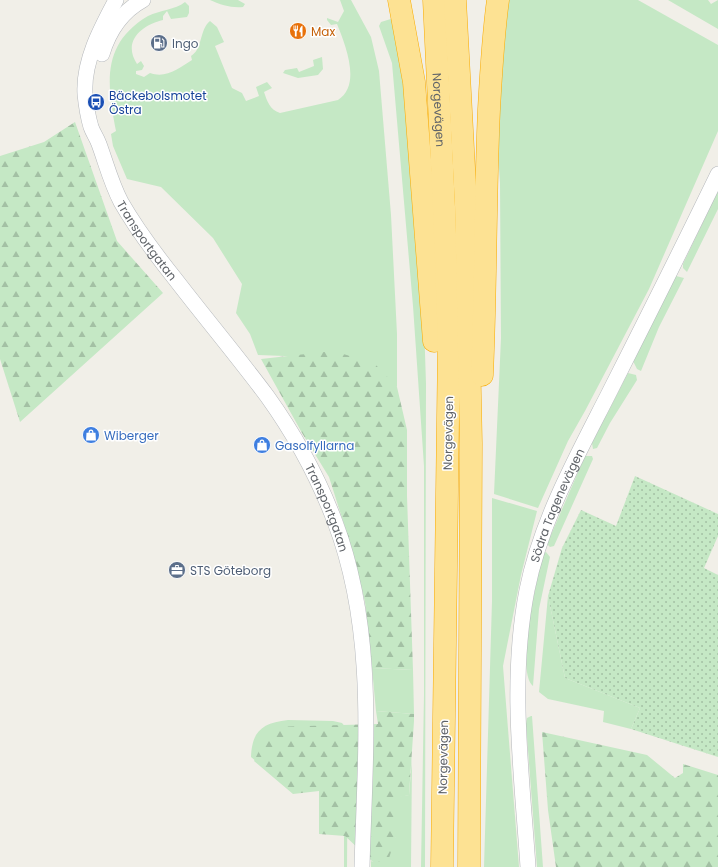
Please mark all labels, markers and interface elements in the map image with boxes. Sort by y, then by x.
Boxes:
restaurant icon: Max [288,21,308,41]
place label: Max [311,23,335,40]
fuel station icon: Ingo [149,33,169,53]
place label: Ingo [172,35,199,52]
street label: Norgevägen [429,72,450,147]
place label: Bäckebolsmotet Östra [109,87,207,118]
bus stop icon: Bäckebolsmotet Östra [86,92,106,112]
street label: Transportgatan [113,197,181,284]
street label: Norgevägen [439,396,457,470]
shop icon: Wiberger [81,425,101,445]
place label: Wiberger [104,427,159,444]
shop icon: Gasolfyllarna [252,435,272,455]
place label: Gasolfyllarna [275,437,354,454]
street label: Södra Tagenevägen [526,445,588,564]
street label: Transportgatan [302,460,353,554]
office icon: STS Göteborg [167,560,187,580]
place label: STS Göteborg [190,562,271,579]
street label: Norgevägen [434,720,452,794]

